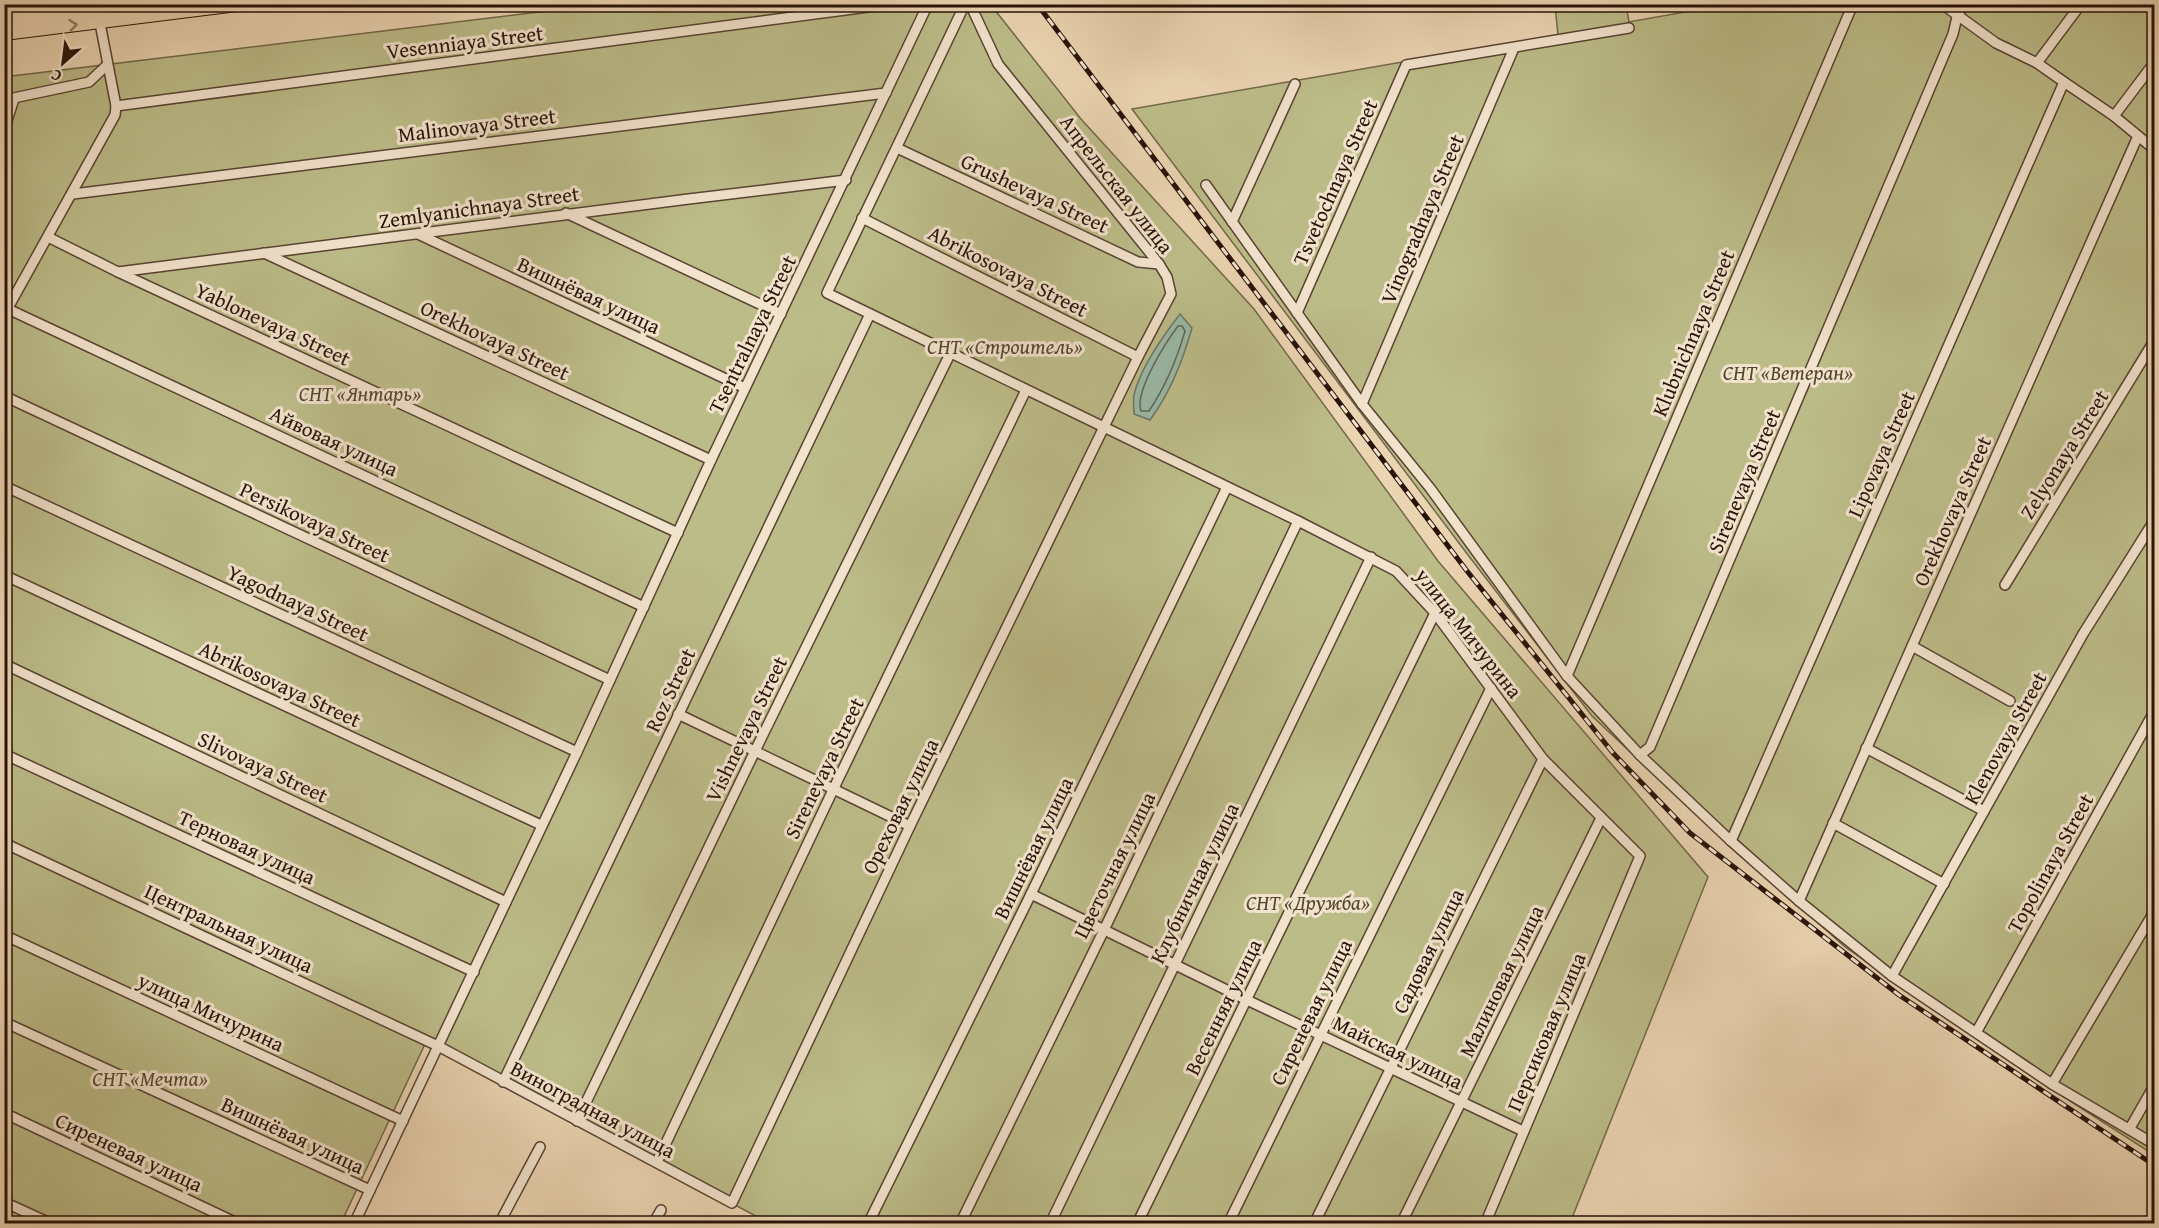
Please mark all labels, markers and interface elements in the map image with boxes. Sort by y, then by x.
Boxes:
street label: Vesenniaya Street [385,17,546,67]
one-way arrow [68,19,77,32]
north arrow [33,33,93,93]
text: С [46,64,66,89]
street label: Tsvetochnaya Street [1285,94,1386,270]
street label: Malinovaya Street [396,100,558,150]
street label: Апрельская улица [1053,108,1181,260]
street label: Vinogradnaya Street [1372,129,1472,309]
street label: Grushevaya Street [956,145,1115,241]
street label: Zemlyanichnaya Street [377,178,582,236]
street label: Abrikosovaya Street [923,217,1094,325]
street label: Klubnichnaya Street [1644,244,1742,421]
street label: Вишнёвая улица [512,248,666,342]
street label: Tsentralnaya Street [700,249,804,419]
street label: Yablonevaya Street [190,274,356,374]
street label: Orekhovaya Street [415,292,575,388]
park label: СНТ «Строитель» [927,331,1083,362]
park label: СНТ «Ветеран» [1723,357,1853,388]
park label: СНТ «Янтарь» [299,378,421,409]
street label: Zelyonaya Street [2012,383,2116,525]
street label: Lipovaya Street [1839,385,1923,522]
street label: Айвовая улица [265,398,403,484]
street label: Sirenevaya Street [1700,404,1789,558]
street label: Orekhovaya Street [1905,430,1999,591]
street label: Persikovaya Street [235,474,396,571]
street label: Yagodnaya Street [222,557,375,650]
street label: улица Мичурина [1407,560,1530,705]
street label: Abrikosovaya Street [194,633,367,735]
street label: Roz Street [637,642,703,737]
street label: Vishnevaya Street [697,650,795,807]
street label: Klenovaya Street [1956,665,2055,810]
street label: Sirenevaya Street [776,692,872,844]
street label: Slivovaya Street [193,723,334,811]
street label: Ореховая улица [854,733,946,879]
street label: Вишнёвая улица [985,772,1081,924]
street label: Цветочная улица [1065,786,1163,944]
street label: Topolinaya Street [1999,787,2101,938]
street label: Клубничная улица [1142,797,1246,969]
street label: Терновая улица [173,802,321,892]
street label: Центральная улица [140,875,318,981]
street label: Садовая улица [1384,883,1472,1019]
park label: СНТ «Дружба» [1246,887,1370,918]
street label: Малиновая улица [1451,900,1551,1062]
street label: Весенняя улица [1177,934,1269,1080]
street label: Сиреневая улица [1262,934,1360,1090]
street label: Персиковая улица [1498,948,1594,1116]
street label: улица Мичурина [132,964,289,1059]
street label: Майская улица [1328,1007,1468,1097]
street label: Виноградная улица [505,1052,681,1166]
park label: СНТ «Мечта» [92,1063,208,1094]
street label: Вишнёвая улица [216,1088,370,1182]
street label: Сиреневая улица [50,1104,208,1200]

